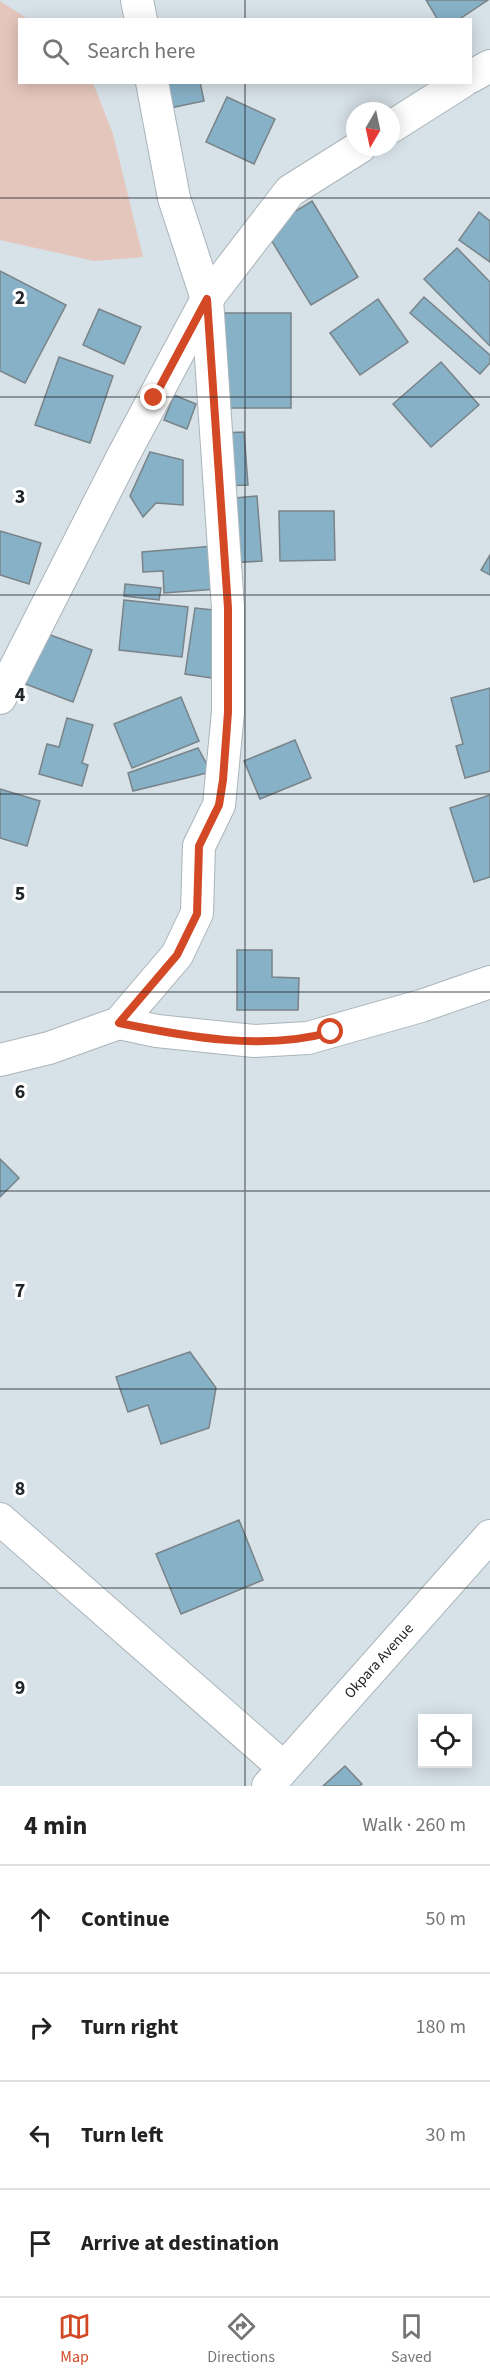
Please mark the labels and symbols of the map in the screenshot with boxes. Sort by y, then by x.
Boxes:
north arrow [346,102,400,156]
text: 2 [15,284,25,312]
route end [140,384,166,410]
text: 3 [15,483,25,511]
text: 4 [15,681,26,709]
text: 5 [15,880,25,908]
route start [317,1018,343,1044]
text: 6 [15,1078,25,1106]
text: 7 [15,1277,25,1305]
text: 8 [15,1475,25,1503]
street label: Okpara Avenue [340,1619,418,1703]
text: 9 [15,1674,25,1702]

